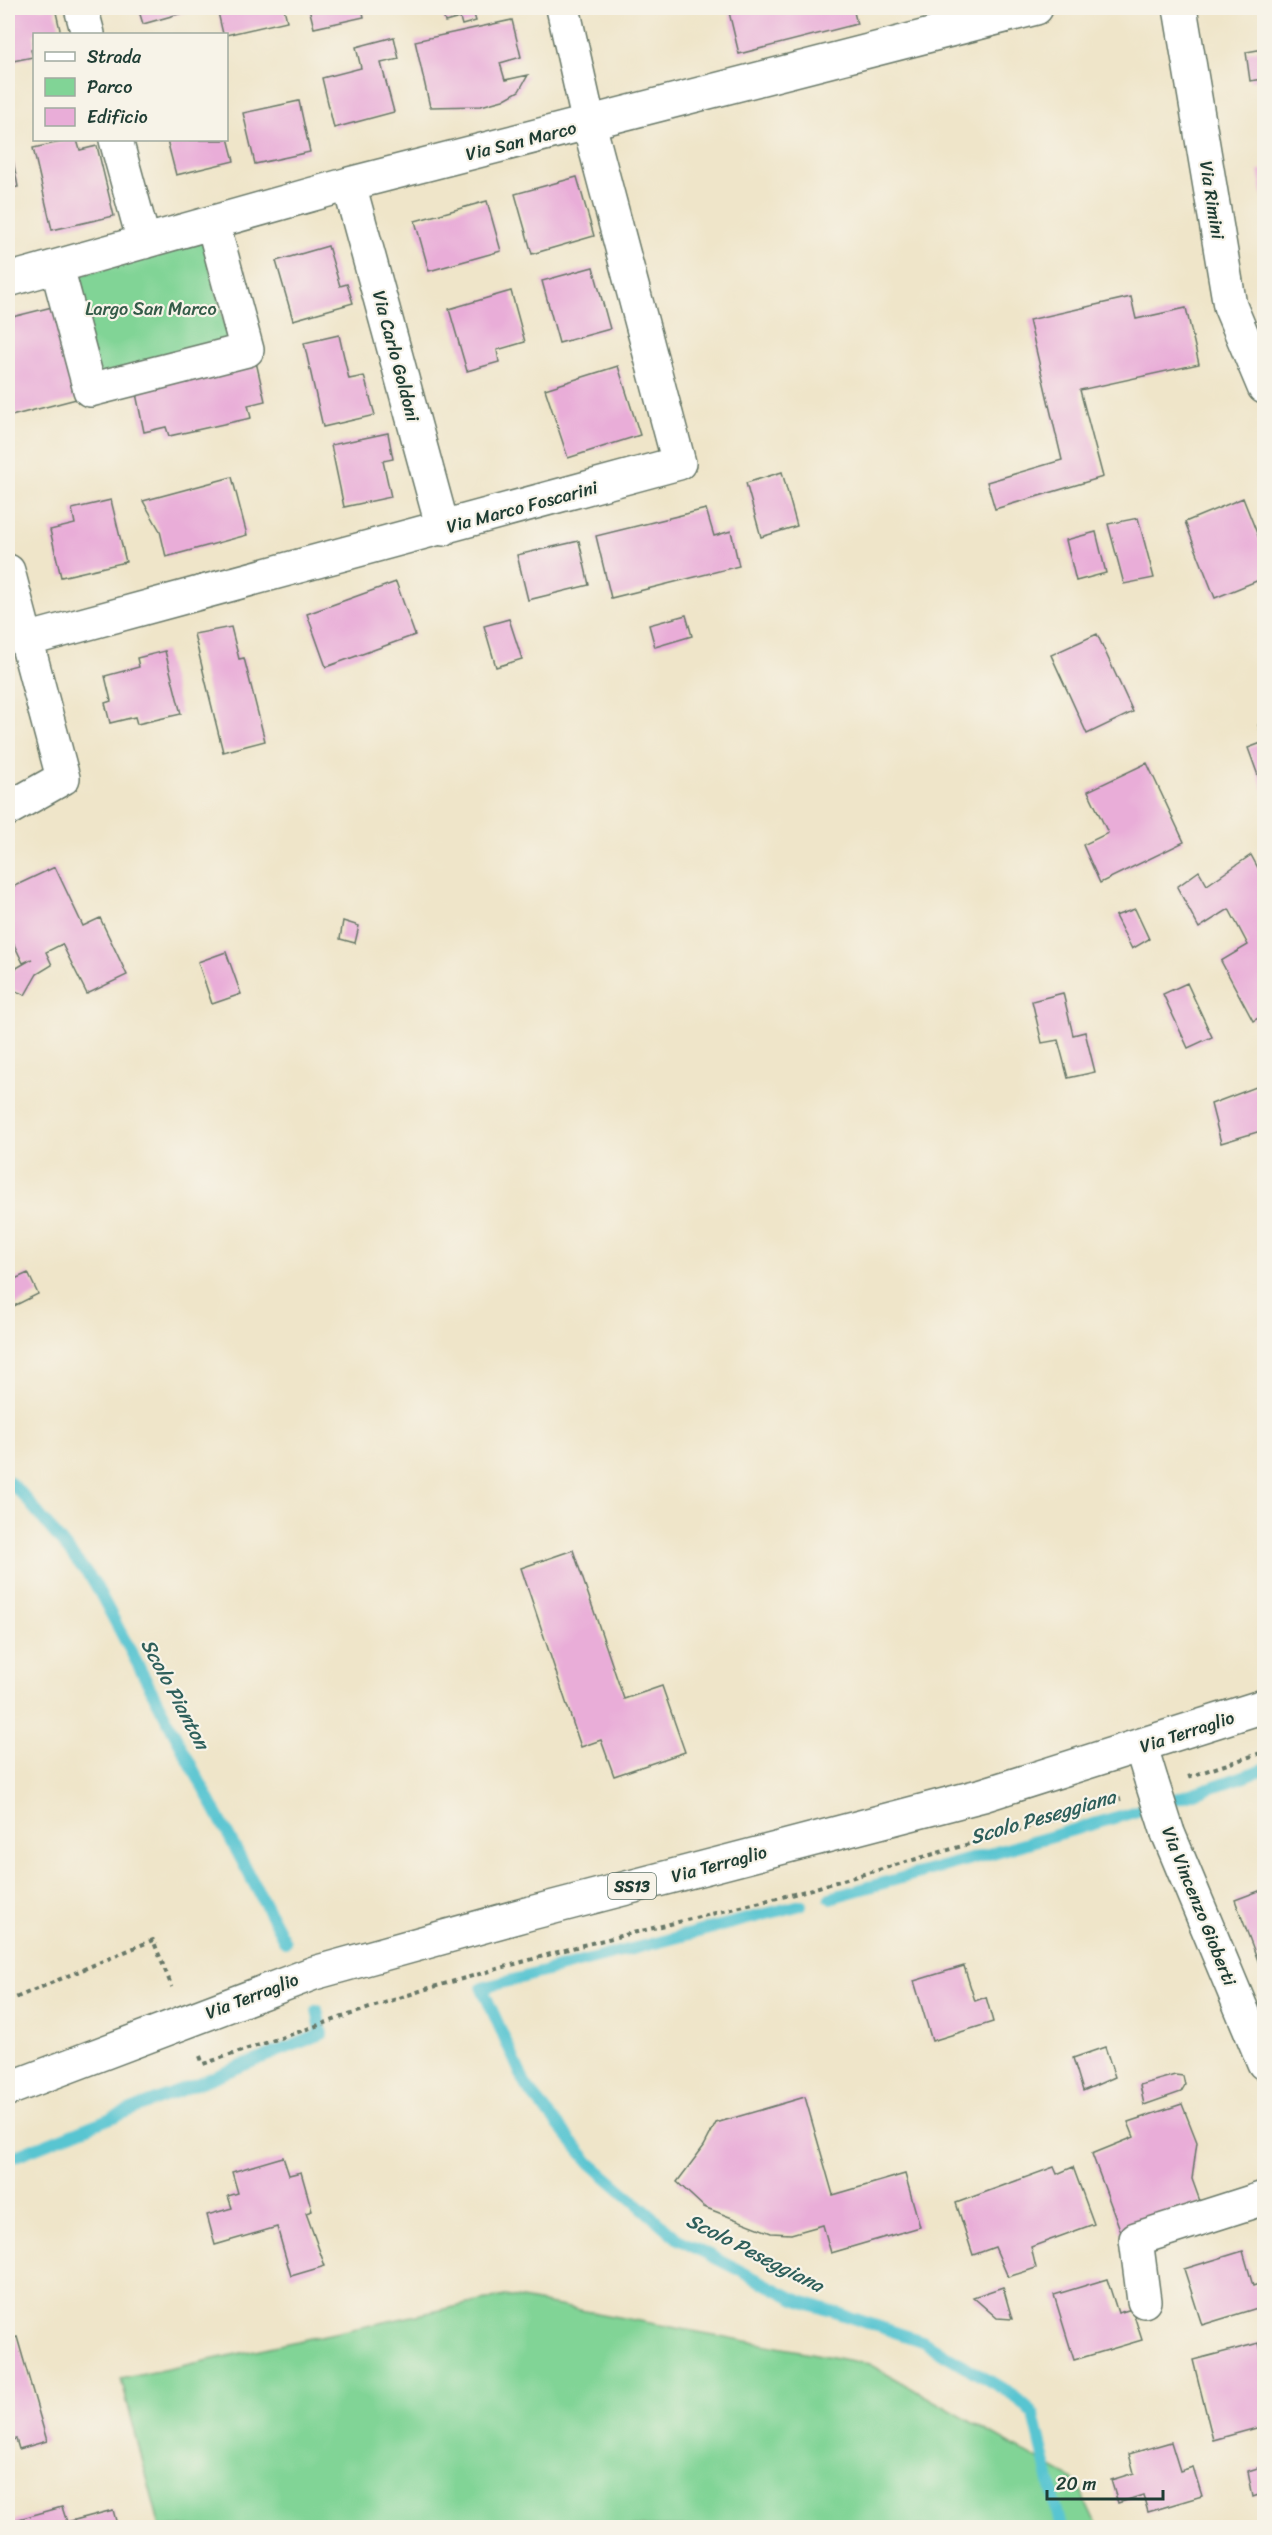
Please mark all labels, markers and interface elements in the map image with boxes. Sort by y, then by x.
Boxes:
legend [33,33,228,141]
text: Strada [87,41,142,73]
text: Parco [87,71,132,103]
text: Edificio [87,101,148,133]
street label: Via San Marco [462,112,580,170]
street label: Via Rimini [1190,159,1234,242]
street label: Via Carlo Goldoni [363,287,429,426]
park label: Largo San Marco [85,293,217,325]
street label: Via Marco Foscarini [443,471,602,543]
water label: Scolo Pianton [131,1632,220,1758]
street label: Via Terraglio [1136,1702,1239,1762]
water label: Scolo Peseggiana [966,1779,1122,1855]
street label: Via Vincenzo Gioberti [1152,1821,1246,1992]
street label: Via Terraglio [668,1836,770,1892]
road number: SS13 [608,1873,656,1899]
street label: Via Terraglio [201,1963,304,2028]
water label: Scolo Peseggiana [680,2203,832,2304]
scale bar [1047,2463,1162,2501]
text: 20 m [1056,2468,1096,2500]

